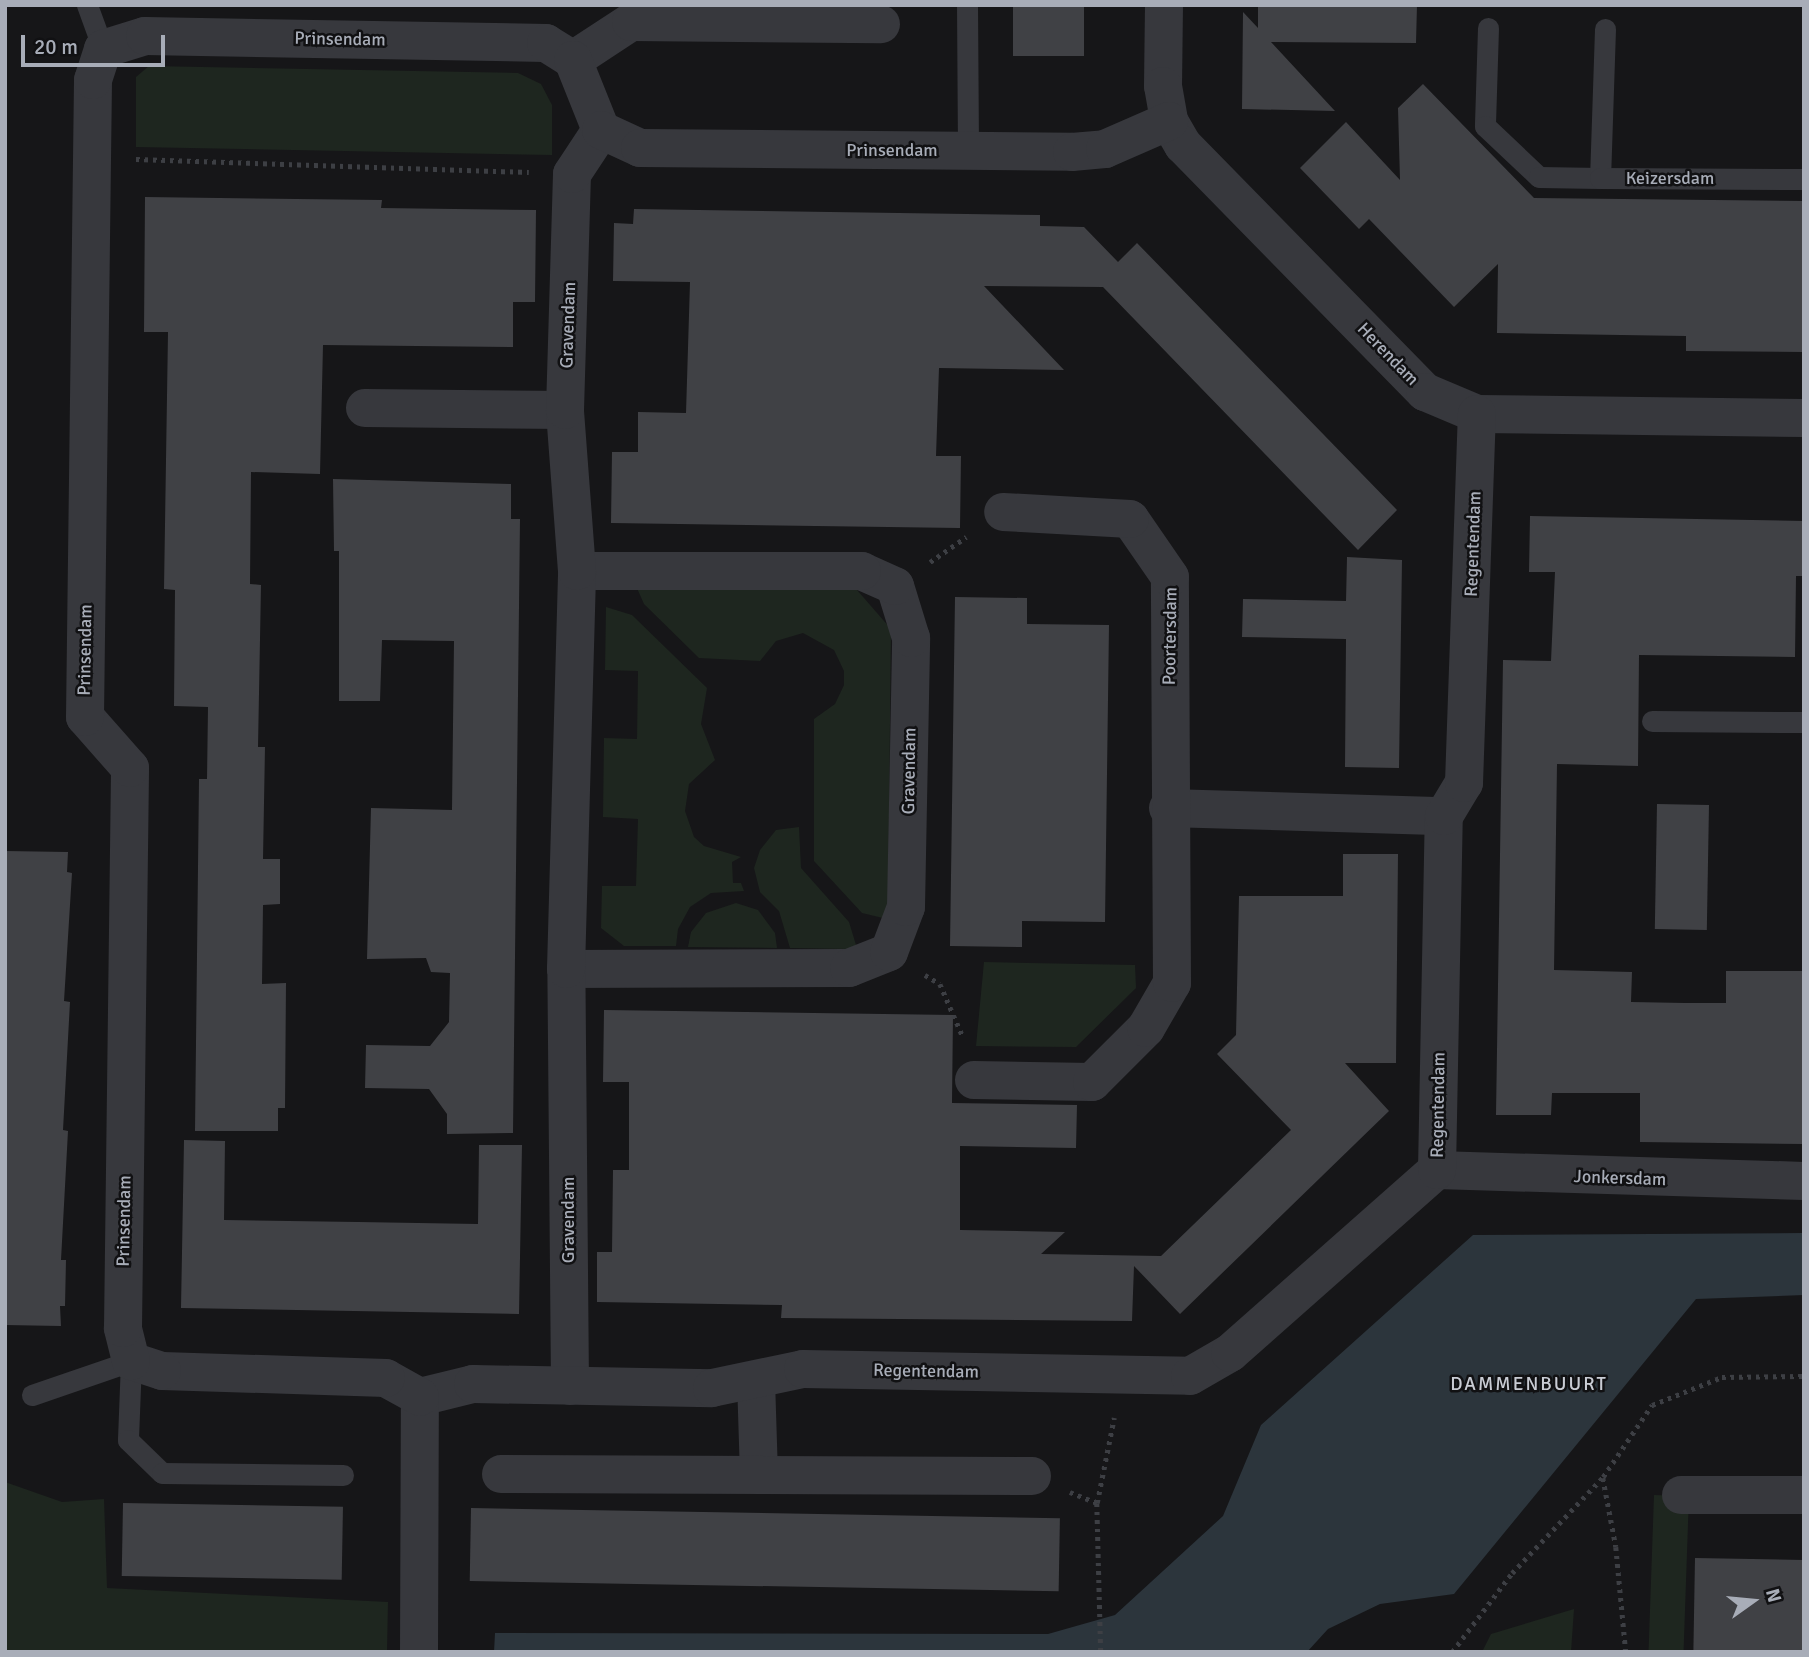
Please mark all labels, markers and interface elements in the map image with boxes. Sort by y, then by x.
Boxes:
scale bar [24,21,168,65]
street label: Prinsendam [294,27,386,51]
text: 20 m [34,34,78,60]
street label: Prinsendam [846,139,938,161]
street label: Keizersdam [1626,167,1714,189]
street label: Gravendam [556,281,580,369]
street label: Herendam [1353,318,1423,390]
street label: Regentendam [1460,491,1486,597]
street label: Poortersdam [1158,587,1182,685]
street label: Prinsendam [73,604,97,696]
street label: Gravendam [897,727,921,815]
street label: Regentendam [1426,1052,1450,1158]
street label: Jonkersdam [1573,1166,1667,1190]
street label: Prinsendam [112,1175,136,1267]
street label: Gravendam [557,1177,579,1263]
street label: Regentendam [873,1359,979,1383]
district label: DAMMENBUURT [1452,1374,1606,1396]
north arrow [1718,1566,1788,1636]
text: N [1760,1586,1787,1605]

